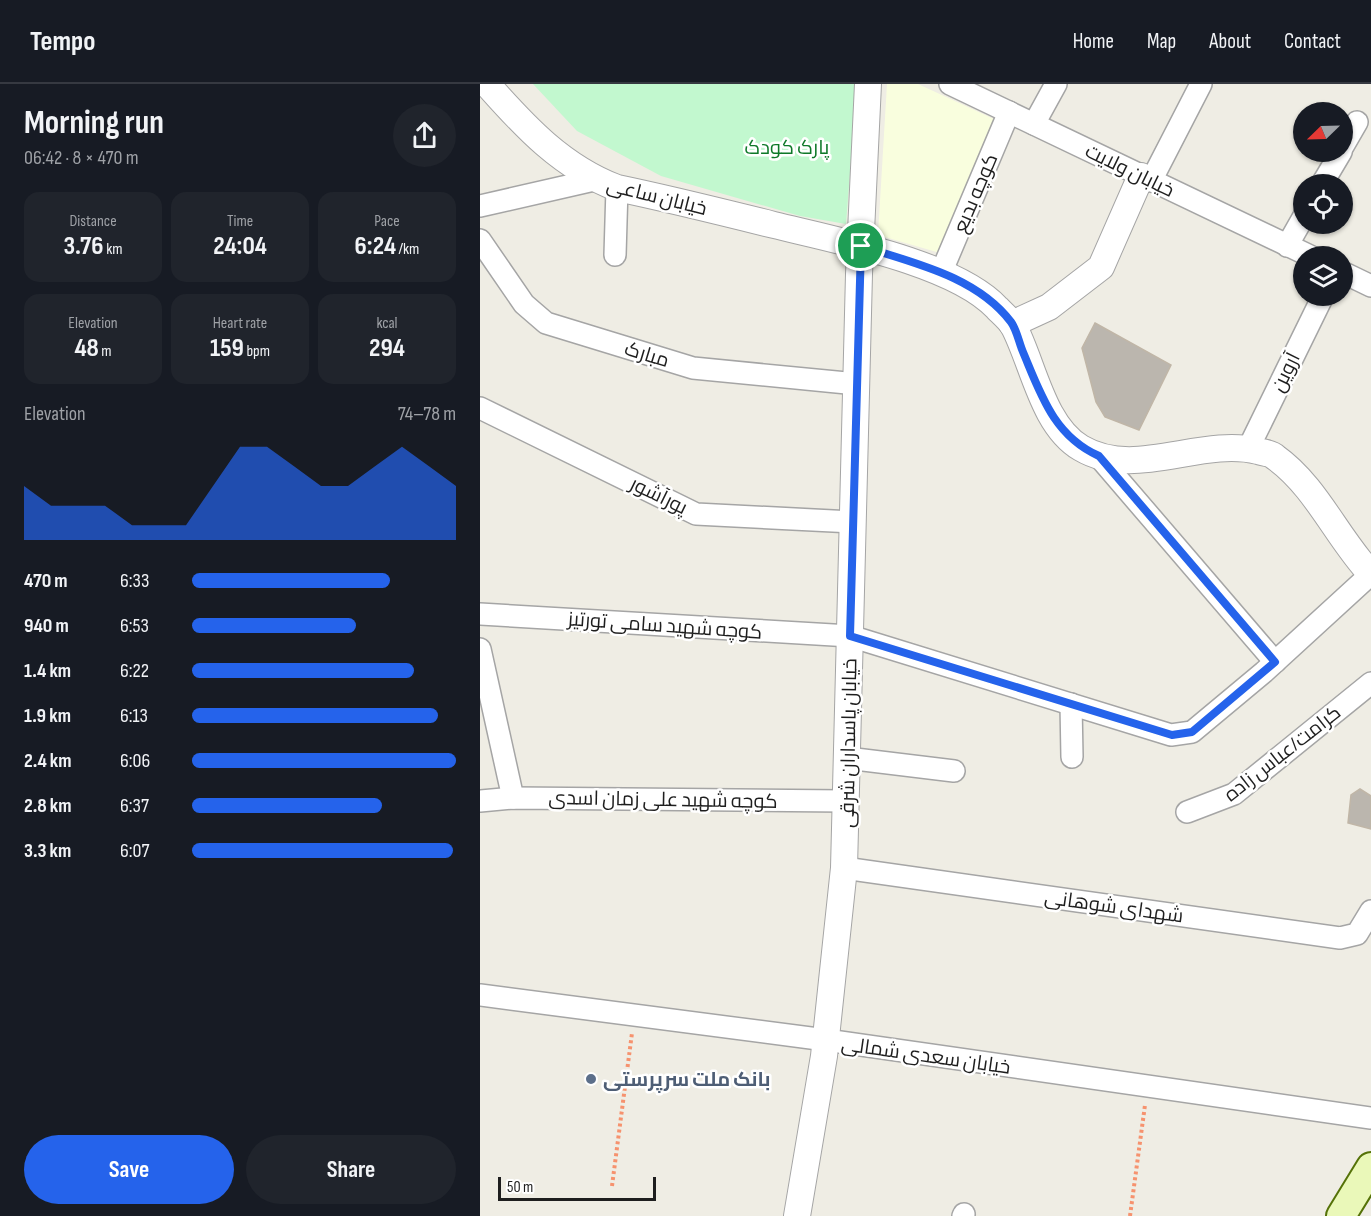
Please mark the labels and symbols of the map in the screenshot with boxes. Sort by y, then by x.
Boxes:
north arrow [1293,102,1353,162]
park label: پارک کودک [745,136,830,160]
street label: خیابان ولایت [1081,139,1178,203]
street label: کوچه بدیع [948,150,1004,237]
street label: خیابان ساعی [604,173,709,221]
pin [835,220,886,271]
street label: مبارک [621,337,672,373]
street label: آروین [1266,348,1306,396]
street label: پورآشور [625,471,692,520]
street label: کوچه شهید سامی تورتیز [566,607,763,645]
street label: خیابان پاسداران شرقی [836,658,862,828]
street label: کرامت/عباس زاده [1219,701,1346,807]
street label: کوچه شهید علی زمان اسدی [548,786,778,814]
street label: شهدای شوهانی [1043,885,1185,929]
street label: خیابان سعدی شمالی [840,1032,1012,1080]
place label: بانک ملت سرپرستی [603,1068,771,1093]
marker: بانک ملت سرپرستی [584,1072,598,1086]
scale bar [498,1174,656,1202]

